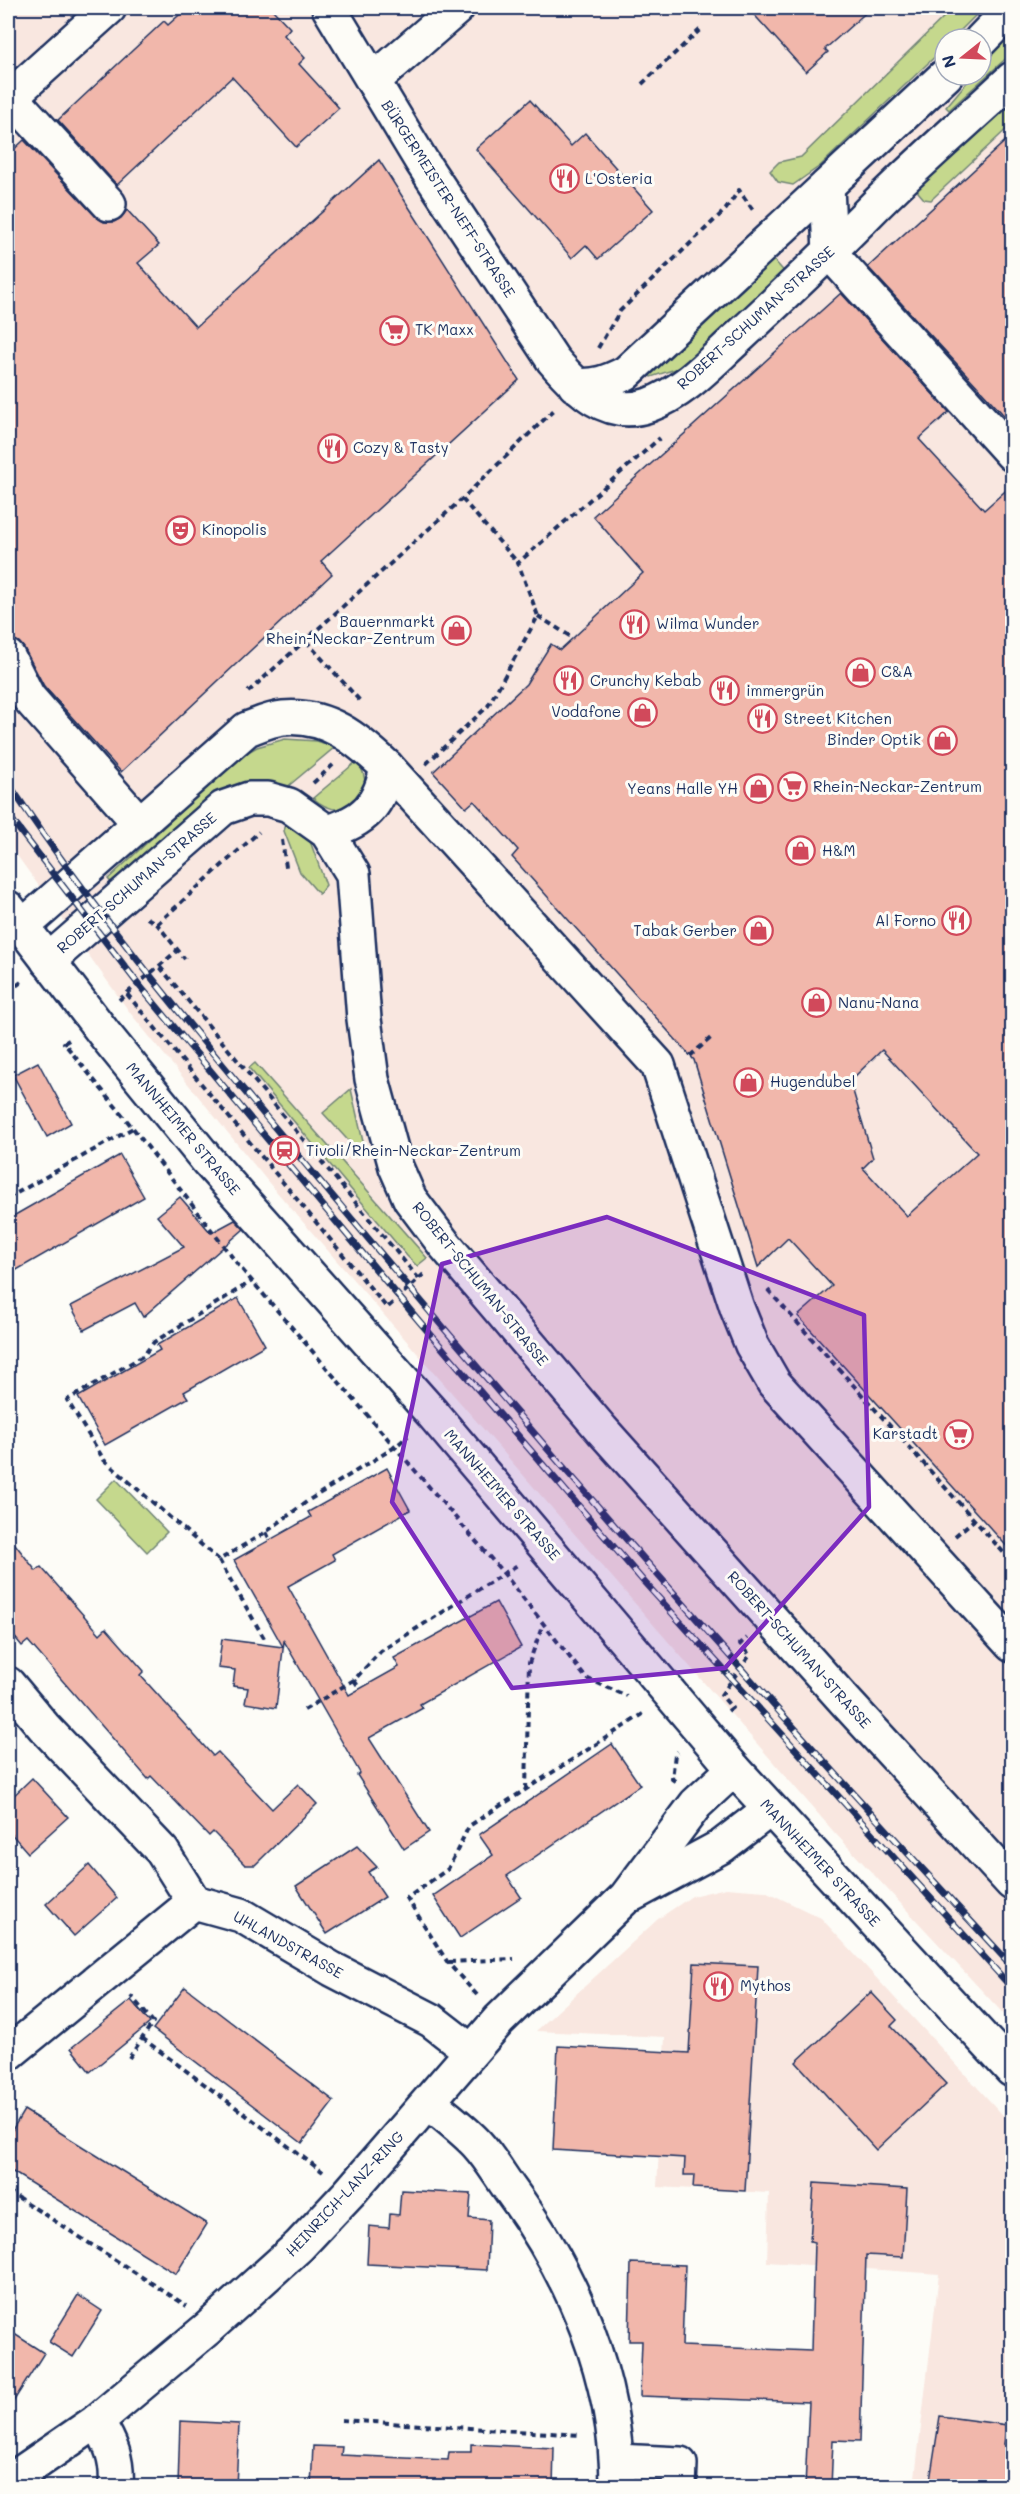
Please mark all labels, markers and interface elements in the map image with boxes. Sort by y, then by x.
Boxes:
north arrow [933,27,993,87]
text: N [936,53,960,71]
street label: BÜRGERMEISTER-NEFF-STRASSE [377,96,521,301]
restaurant icon: L'Osteria [548,163,580,195]
place label: L'Osteria [585,168,653,188]
street label: ROBERT-SCHUMAN-STRASSE [672,241,839,393]
supermarket icon: TK Maxx [378,314,410,346]
place label: TK Maxx [415,319,474,339]
restaurant icon: Cozy & Tasty [316,432,348,464]
place label: Cozy & Tasty [353,437,449,457]
theatre icon: Kinopolis [165,514,197,546]
place label: Kinopolis [202,519,267,539]
restaurant icon: Wilma Wunder [619,608,651,640]
place label: Bauernmarkt Rhein-Neckar-Zentrum [266,611,435,648]
place label: Wilma Wunder [656,613,760,633]
shop icon: Bauernmarkt Rhein-Neckar-Zentrum [440,615,472,647]
shop icon: C&A [844,656,876,688]
place label: C&A [881,661,913,681]
restaurant icon: Crunchy Kebab [553,665,585,697]
place label: Crunchy Kebab [590,670,702,690]
restaurant icon: immergrün [709,675,741,707]
place label: immergrün [746,680,824,700]
shop icon: Vodafone [626,696,658,728]
place label: Vodafone [551,701,621,721]
restaurant icon: Street Kitchen [747,703,779,735]
place label: Street Kitchen [784,708,892,728]
shop icon: Binder Optik [926,724,958,756]
place label: Binder Optik [827,729,921,749]
supermarket icon: Rhein-Neckar-Zentrum [776,771,808,803]
shop icon: Yeans Halle YH [743,773,775,805]
place label: Rhein-Neckar-Zentrum [813,776,982,796]
place label: Yeans Halle YH [627,778,738,798]
street label: ROBERT-SCHUMAN-STRASSE [52,807,221,957]
shop icon: H&M [785,835,817,867]
place label: H&M [822,840,855,860]
restaurant icon: Al Forno [941,905,973,937]
place label: Al Forno [875,910,936,930]
shop icon: Tabak Gerber [742,915,774,947]
place label: Tabak Gerber [633,920,737,940]
shop icon: Nanu-Nana [801,987,833,1019]
place label: Nanu-Nana [838,992,919,1012]
street label: MANNHEIMER STRASSE [122,1058,246,1199]
shop icon: Hugendubel [733,1066,765,1098]
place label: Hugendubel [770,1071,856,1091]
station icon: Tivoli/Rhein-Neckar-Zentrum [269,1135,301,1167]
place label: Tivoli/Rhein-Neckar-Zentrum [306,1140,521,1160]
street label: ROBERT-SCHUMAN-STRASSE [408,1197,553,1370]
supermarket icon: Karstadt [943,1418,975,1450]
place label: Karstadt [873,1423,938,1443]
street label: MANNHEIMER STRASSE [440,1425,566,1564]
street label: ROBERT-SCHUMAN-STRASSE [724,1566,876,1733]
street label: MANNHEIMER STRASSE [756,1794,885,1931]
street label: UHLANDSTRASSE [230,1906,347,1983]
restaurant icon: Mythos [703,1970,735,2002]
place label: Mythos [740,1975,791,1995]
street label: HEINRICH-LANZ-RING [281,2126,408,2260]

